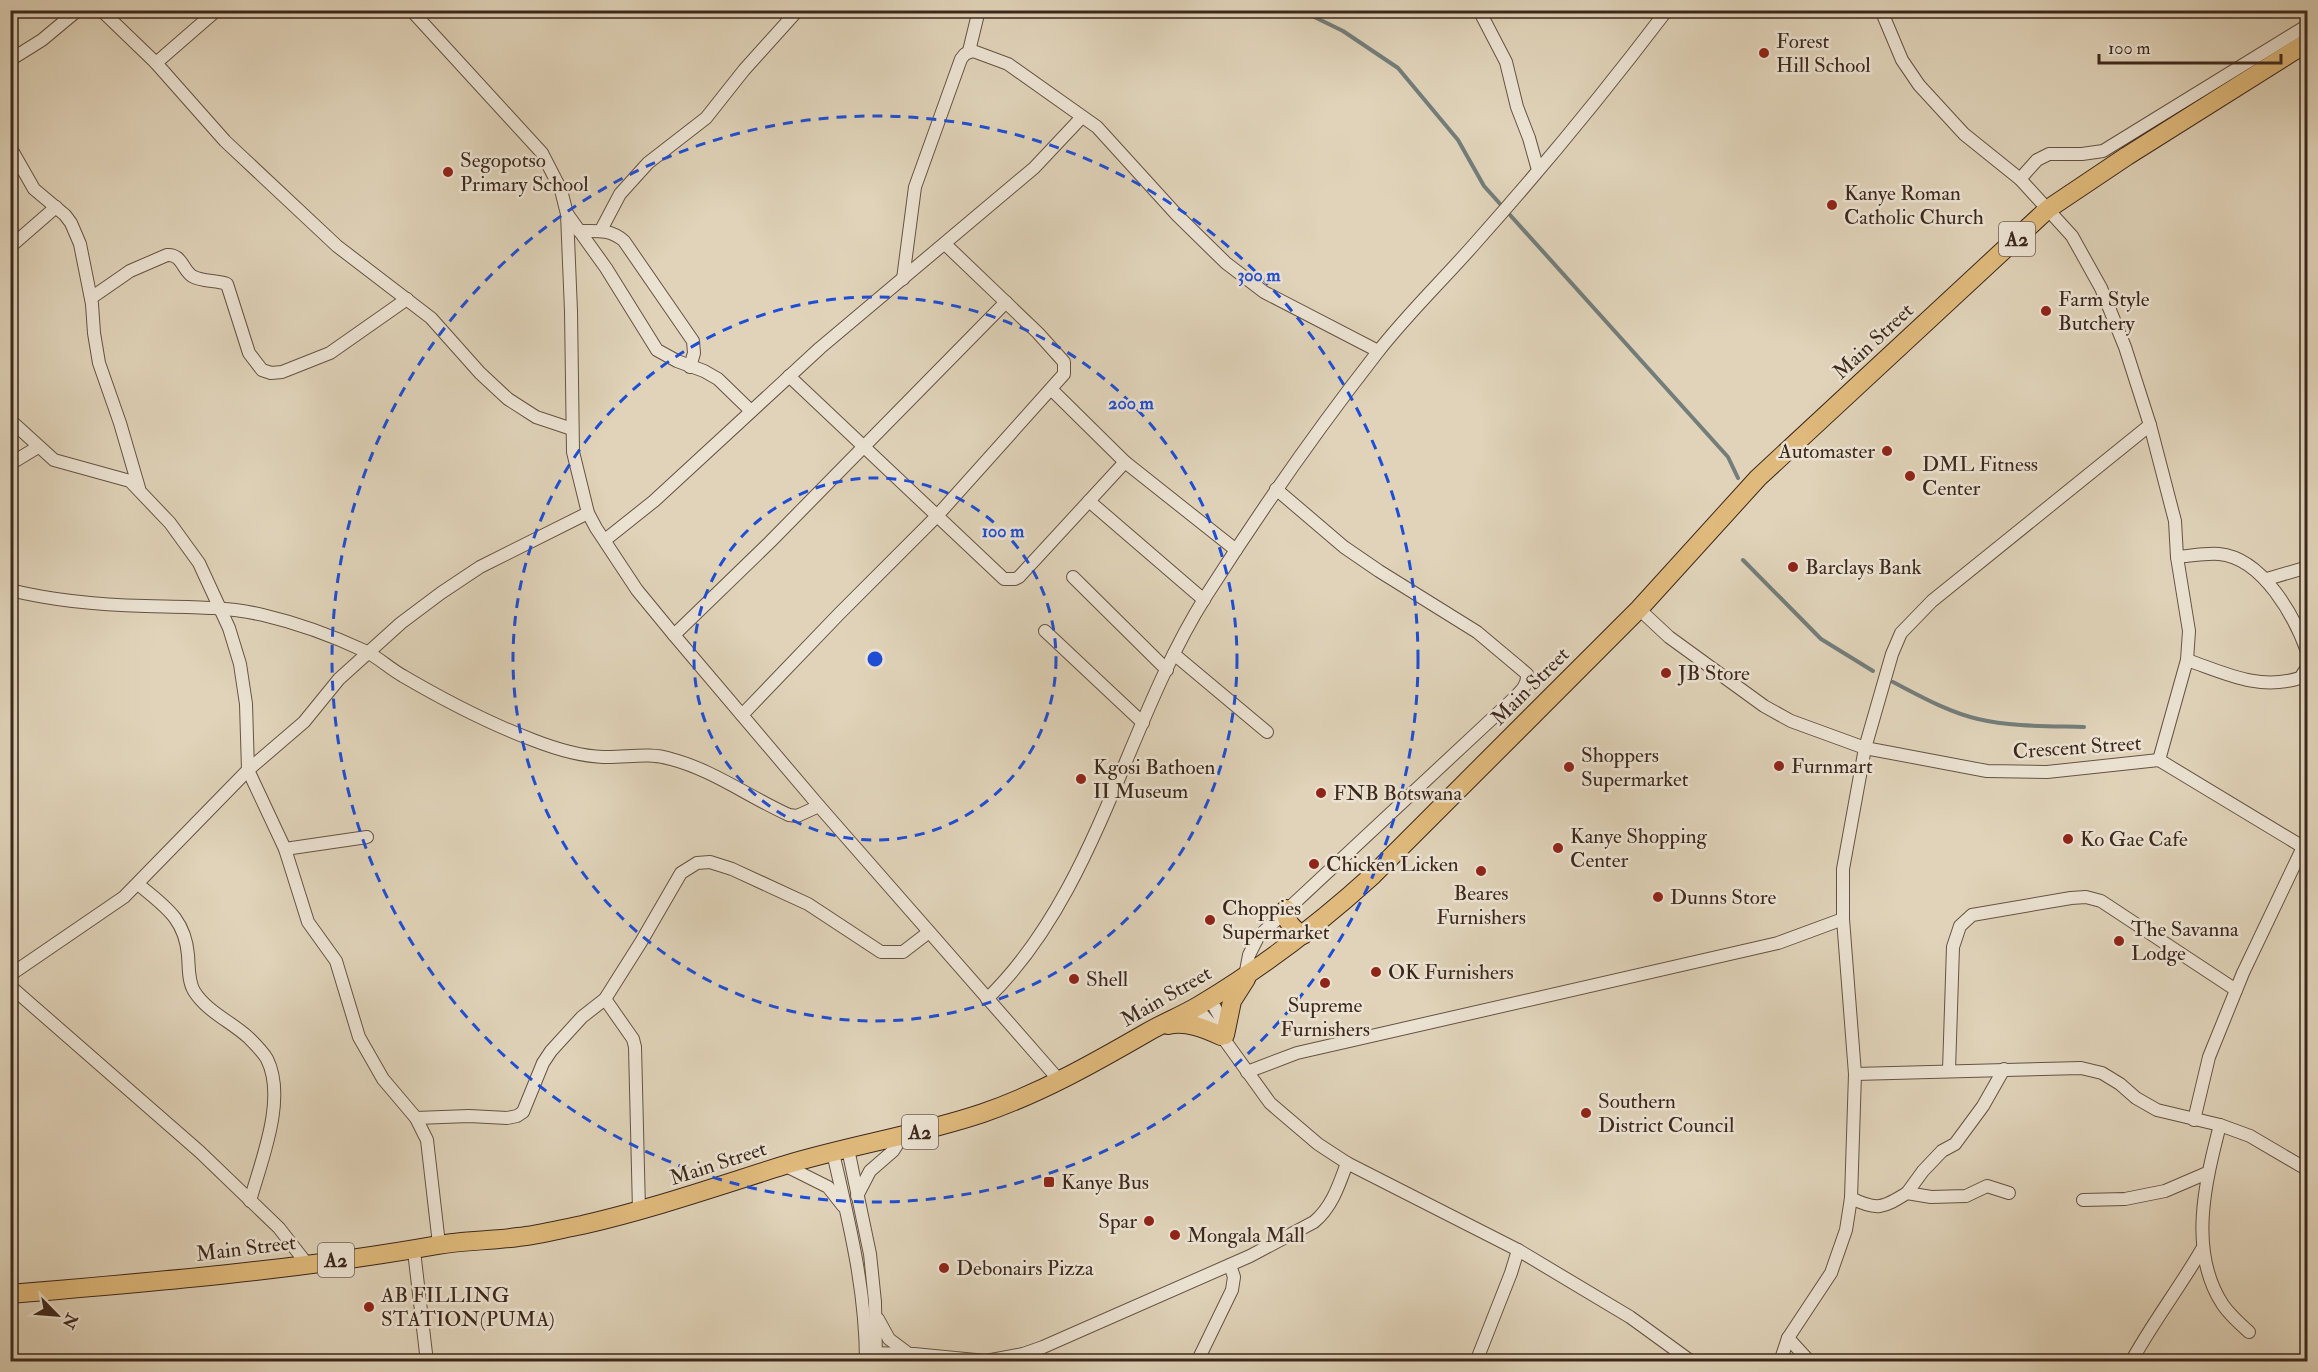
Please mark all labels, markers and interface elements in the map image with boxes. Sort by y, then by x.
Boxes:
scale bar [2099,27,2280,65]
place label: Forest Hill School [1776,28,1871,79]
text: 100 m [2108,37,2151,60]
marker: Forest Hill School [1757,46,1771,60]
place label: Segopotso Primary School [460,147,589,198]
marker: Segopotso Primary School [441,165,455,179]
place label: Kanye Roman Catholic Church [1844,180,1984,231]
marker: Kanye Roman Catholic Church [1825,198,1839,212]
road number: A2 [1999,222,2035,256]
text: 300 m [1237,264,1282,287]
place label: Farm Style Butchery [2058,286,2150,337]
street label: Main Street [1827,297,1919,385]
marker: Farm Style Butchery [2039,304,2053,318]
text: 200 m [1108,392,1155,415]
place label: Automaster [1778,438,1875,465]
marker: Automaster [1880,444,1894,458]
place label: DML Fitness Center [1922,451,2038,502]
marker: DML Fitness Center [1903,469,1917,483]
text: 100 m [982,520,1025,543]
place label: Barclays Bank [1805,554,1922,581]
marker: Barclays Bank [1786,560,1800,574]
street label: Main Street [1485,641,1575,731]
centre of rings [865,649,885,669]
place label: JB Store [1677,660,1750,687]
marker: JB Store [1659,666,1673,680]
street label: Crescent Street [2012,730,2142,765]
place label: Shoppers Supermarket [1581,742,1689,793]
place label: Furnmart [1791,753,1873,780]
place label: Kgosi Bathoen II Museum [1093,754,1215,805]
marker: Furnmart [1772,759,1786,773]
marker: Shoppers Supermarket [1562,760,1576,774]
marker: Kgosi Bathoen II Museum [1074,772,1088,786]
place label: FNB Botswana [1333,780,1462,807]
marker: FNB Botswana [1314,786,1328,800]
place label: Kanye Shopping Center [1570,823,1708,874]
place label: Ko Gae Cafe [2080,826,2188,853]
marker: Ko Gae Cafe [2061,832,2075,846]
marker: Kanye Shopping Center [1551,841,1565,855]
place label: Chicken Licken [1326,851,1459,878]
marker: Chicken Licken [1307,857,1321,871]
marker: Beares Furnishers [1474,864,1488,878]
place label: Beares Furnishers [1436,880,1526,931]
place label: Dunns Store [1670,884,1777,911]
marker: Dunns Store [1651,890,1665,904]
place label: Choppies Supermarket [1222,895,1330,946]
marker: Choppies Supermarket [1203,913,1217,927]
place label: The Savanna Lodge [2131,916,2239,967]
marker: The Savanna Lodge [2112,934,2126,948]
place label: OK Furnishers [1388,959,1514,986]
street label: Main Street [1116,960,1217,1033]
marker: OK Furnishers [1369,965,1383,979]
place label: Shell [1086,966,1129,993]
marker: Shell [1067,972,1081,986]
marker: Supreme Furnishers [1318,976,1332,990]
place label: Supreme Furnishers [1280,992,1370,1043]
place label: Southern District Council [1598,1088,1735,1139]
marker: Southern District Council [1579,1106,1593,1120]
road number: A2 [902,1115,938,1149]
street label: Main Street [666,1135,770,1192]
place label: Kanye Bus [1061,1169,1149,1196]
marker: Kanye Bus [1042,1175,1056,1189]
place label: Spar [1098,1208,1137,1235]
marker: Spar [1142,1214,1156,1228]
place label: Mongala Mall [1187,1222,1305,1249]
marker: Mongala Mall [1168,1228,1182,1242]
street label: Main Street [195,1229,298,1268]
road number: A2 [318,1243,354,1277]
place label: Debonairs Pizza [956,1255,1094,1282]
marker: Debonairs Pizza [937,1261,951,1275]
place label: AB FILLING STATION(PUMA) [380,1282,555,1333]
north arrow [27,1285,87,1345]
marker: AB FILLING STATION(PUMA) [362,1300,376,1314]
text: N [57,1309,82,1332]

